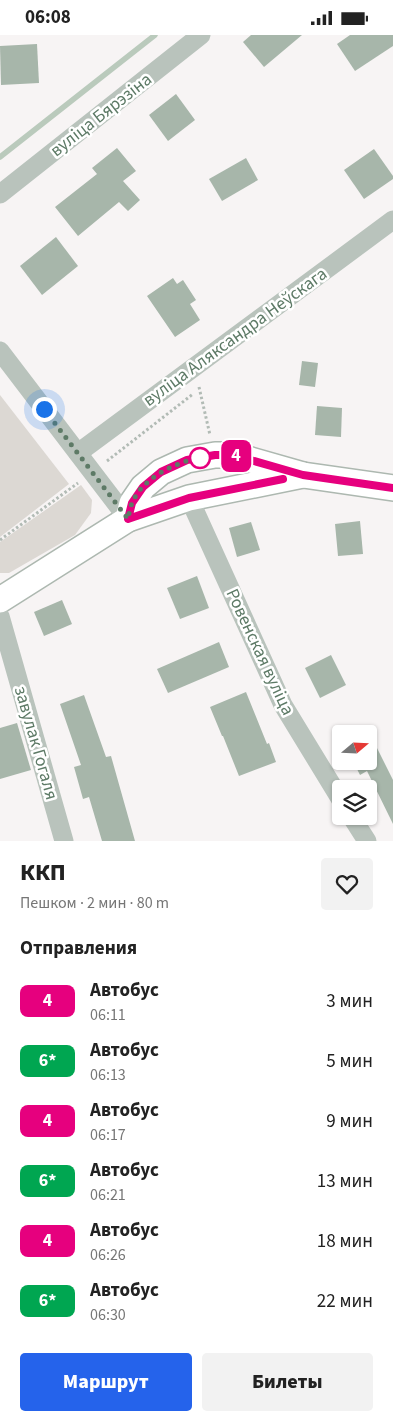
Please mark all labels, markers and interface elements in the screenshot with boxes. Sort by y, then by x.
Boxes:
text: 06:08 [25,4,71,31]
street label: вуліца Бярэзіна [45,67,157,163]
street label: вуліца Аляксандра Неўскага [138,262,332,412]
your location [32,397,57,422]
line badge: 4 [220,440,252,472]
text: 4 [231,443,241,468]
unlabelled marker [189,447,211,469]
street label: Ровенская вуліца [220,585,300,719]
street label: завулак Гогаля [8,683,64,803]
north arrow [332,725,378,770]
map controls [332,725,377,825]
button: layers [332,780,377,825]
text: ККП [20,855,66,890]
button: heart [321,858,373,910]
text: Пешком · 2 мин · 80 m [20,892,169,914]
text: Отправления [20,935,137,962]
text: Автобус [90,977,159,1004]
text: 4 [43,988,52,1013]
text: 3 мин [326,988,373,1015]
text: 06:11 [90,1004,126,1026]
text: Автобус [90,1037,159,1064]
text: 6* [39,1048,56,1073]
text: 5 мин [326,1048,373,1075]
text: 06:13 [90,1064,126,1086]
text: Автобус [90,1097,159,1124]
text: 4 [43,1108,52,1133]
text: 9 мин [326,1108,373,1135]
text: 06:17 [90,1124,126,1146]
text: Автобус [90,1157,159,1184]
text: 6* [39,1168,56,1193]
text: 13 мин [317,1168,373,1195]
text: 06:21 [90,1184,126,1206]
text: Автобус [90,1217,159,1244]
text: 4 [43,1228,52,1253]
text: 18 мин [317,1228,373,1255]
text: 06:26 [90,1244,126,1266]
text: Автобус [90,1277,159,1304]
text: 6* [39,1288,56,1313]
text: 22 мин [317,1288,373,1315]
text: 06:30 [90,1304,126,1326]
button: Маршрут [20,1353,192,1411]
button: Билеты [202,1353,373,1411]

